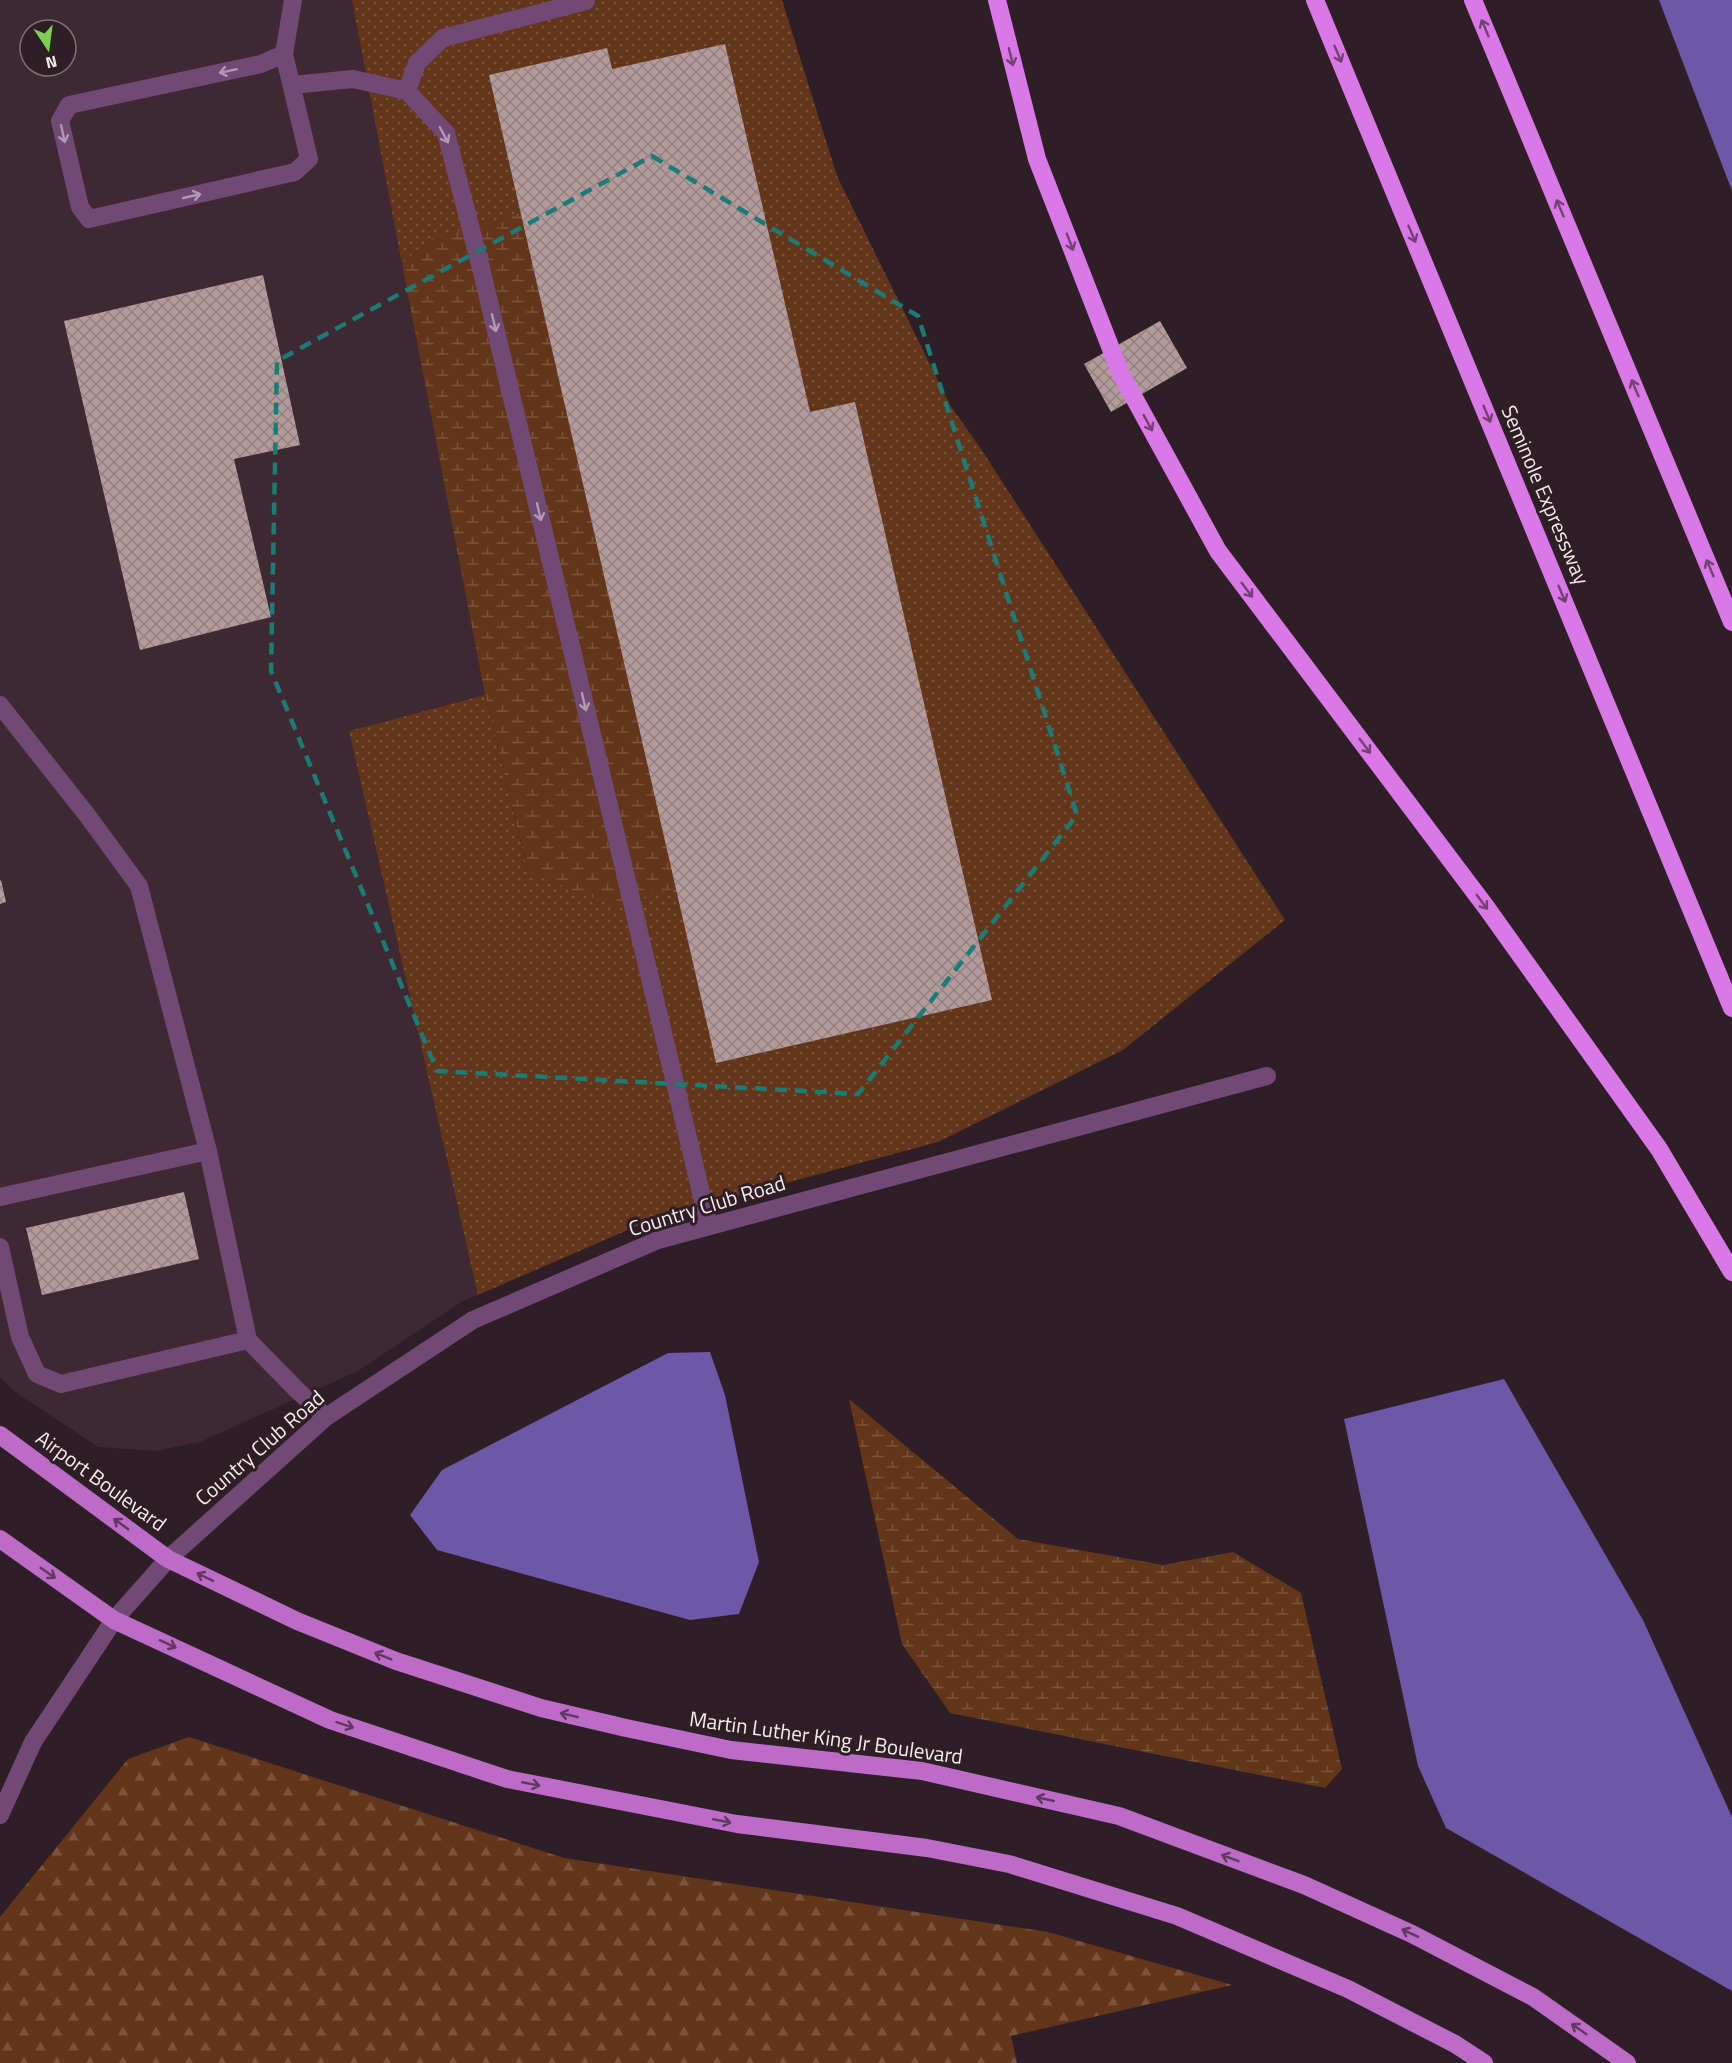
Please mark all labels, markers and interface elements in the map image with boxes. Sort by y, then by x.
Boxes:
north arrow [18,18,78,78]
one-way arrow [1479,19,1490,38]
one-way arrow [1333,44,1344,63]
one-way arrow [1006,47,1018,66]
text: N [43,50,59,76]
one-way arrow [219,65,238,77]
one-way arrow [58,124,69,143]
one-way arrow [438,126,450,143]
one-way arrow [182,189,201,201]
one-way arrow [1554,199,1565,218]
one-way arrow [1407,224,1418,243]
one-way arrow [1065,233,1076,251]
one-way arrow [489,313,501,332]
one-way arrow [1629,379,1640,398]
street label: Seminole Expressway [1494,400,1598,589]
one-way arrow [1482,405,1493,423]
one-way arrow [1142,414,1154,431]
one-way arrow [534,503,546,522]
one-way arrow [1703,559,1714,577]
one-way arrow [1241,582,1254,598]
one-way arrow [1557,585,1568,603]
one-way arrow [579,692,591,711]
one-way arrow [1358,738,1371,754]
one-way arrow [1476,893,1488,909]
street label: Country Club Road [624,1166,789,1244]
street label: Country Club Road [187,1382,331,1513]
street label: Airport Boulevard [30,1422,174,1539]
one-way arrow [113,1518,129,1531]
one-way arrow [39,1567,55,1579]
one-way arrow [197,1570,215,1582]
one-way arrow [158,1639,176,1651]
one-way arrow [375,1650,393,1661]
street label: Martin Luther King Jr Boulevard [687,1702,965,1772]
one-way arrow [560,1708,579,1720]
one-way arrow [335,1720,354,1731]
one-way arrow [521,1779,540,1790]
one-way arrow [1036,1792,1055,1804]
one-way arrow [712,1816,731,1827]
one-way arrow [1222,1851,1240,1862]
one-way arrow [1402,1926,1420,1938]
one-way arrow [1572,2023,1588,2035]

